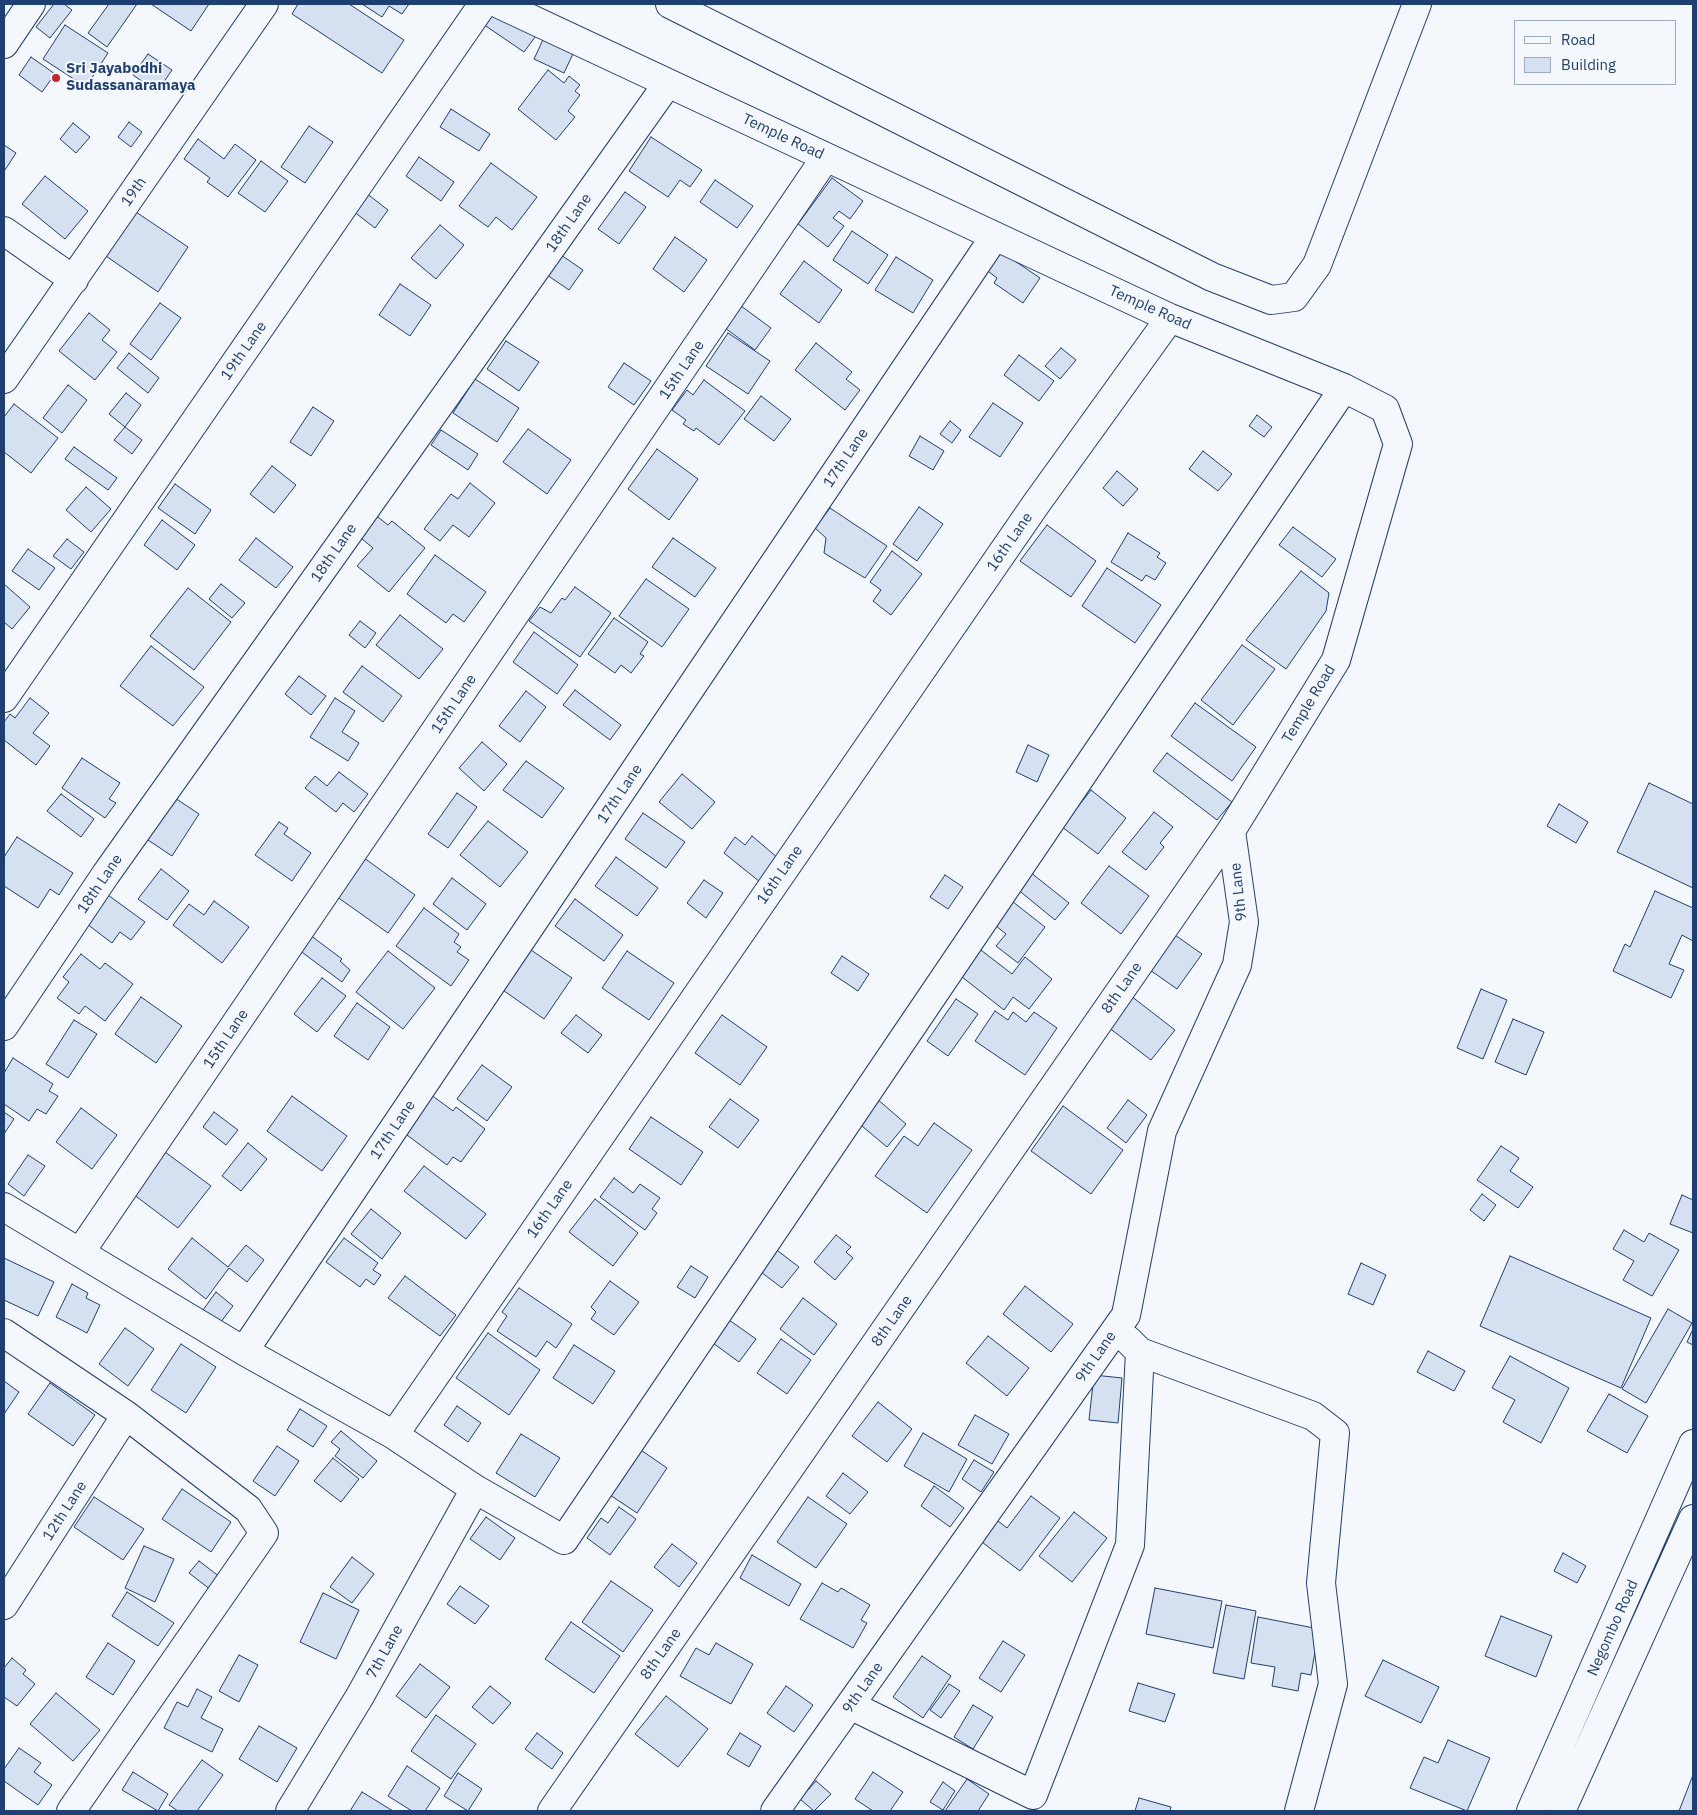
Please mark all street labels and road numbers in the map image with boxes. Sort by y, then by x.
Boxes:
street label: Temple Road [739,110,827,164]
street label: 19th [118,174,150,210]
street label: 18th Lane [542,190,596,256]
street label: Temple Road [1106,282,1194,334]
street label: 19th Lane [217,318,271,384]
street label: 15th Lane [656,337,708,403]
street label: 17th Lane [820,425,872,491]
street label: 16th Lane [983,509,1037,575]
street label: 18th Lane [307,520,361,586]
street label: Temple Road [1279,662,1339,746]
street label: 15th Lane [428,671,480,737]
street label: 17th Lane [594,761,646,827]
street label: 16th Lane [753,842,807,908]
street label: 18th Lane [74,851,126,917]
street label: 9th Lane [1227,862,1251,922]
street label: 8th Lane [1098,959,1146,1017]
street label: 15th Lane [200,1006,252,1072]
street label: 17th Lane [367,1097,419,1163]
street label: 16th Lane [523,1176,577,1242]
street label: 8th Lane [868,1292,916,1350]
street label: 9th Lane [1072,1328,1120,1386]
street label: 12th Lane [39,1478,91,1544]
street label: Negombo Road [1584,1577,1642,1679]
street label: 7th Lane [363,1622,407,1682]
street label: 8th Lane [637,1625,685,1683]
street label: 9th Lane [839,1659,887,1717]

